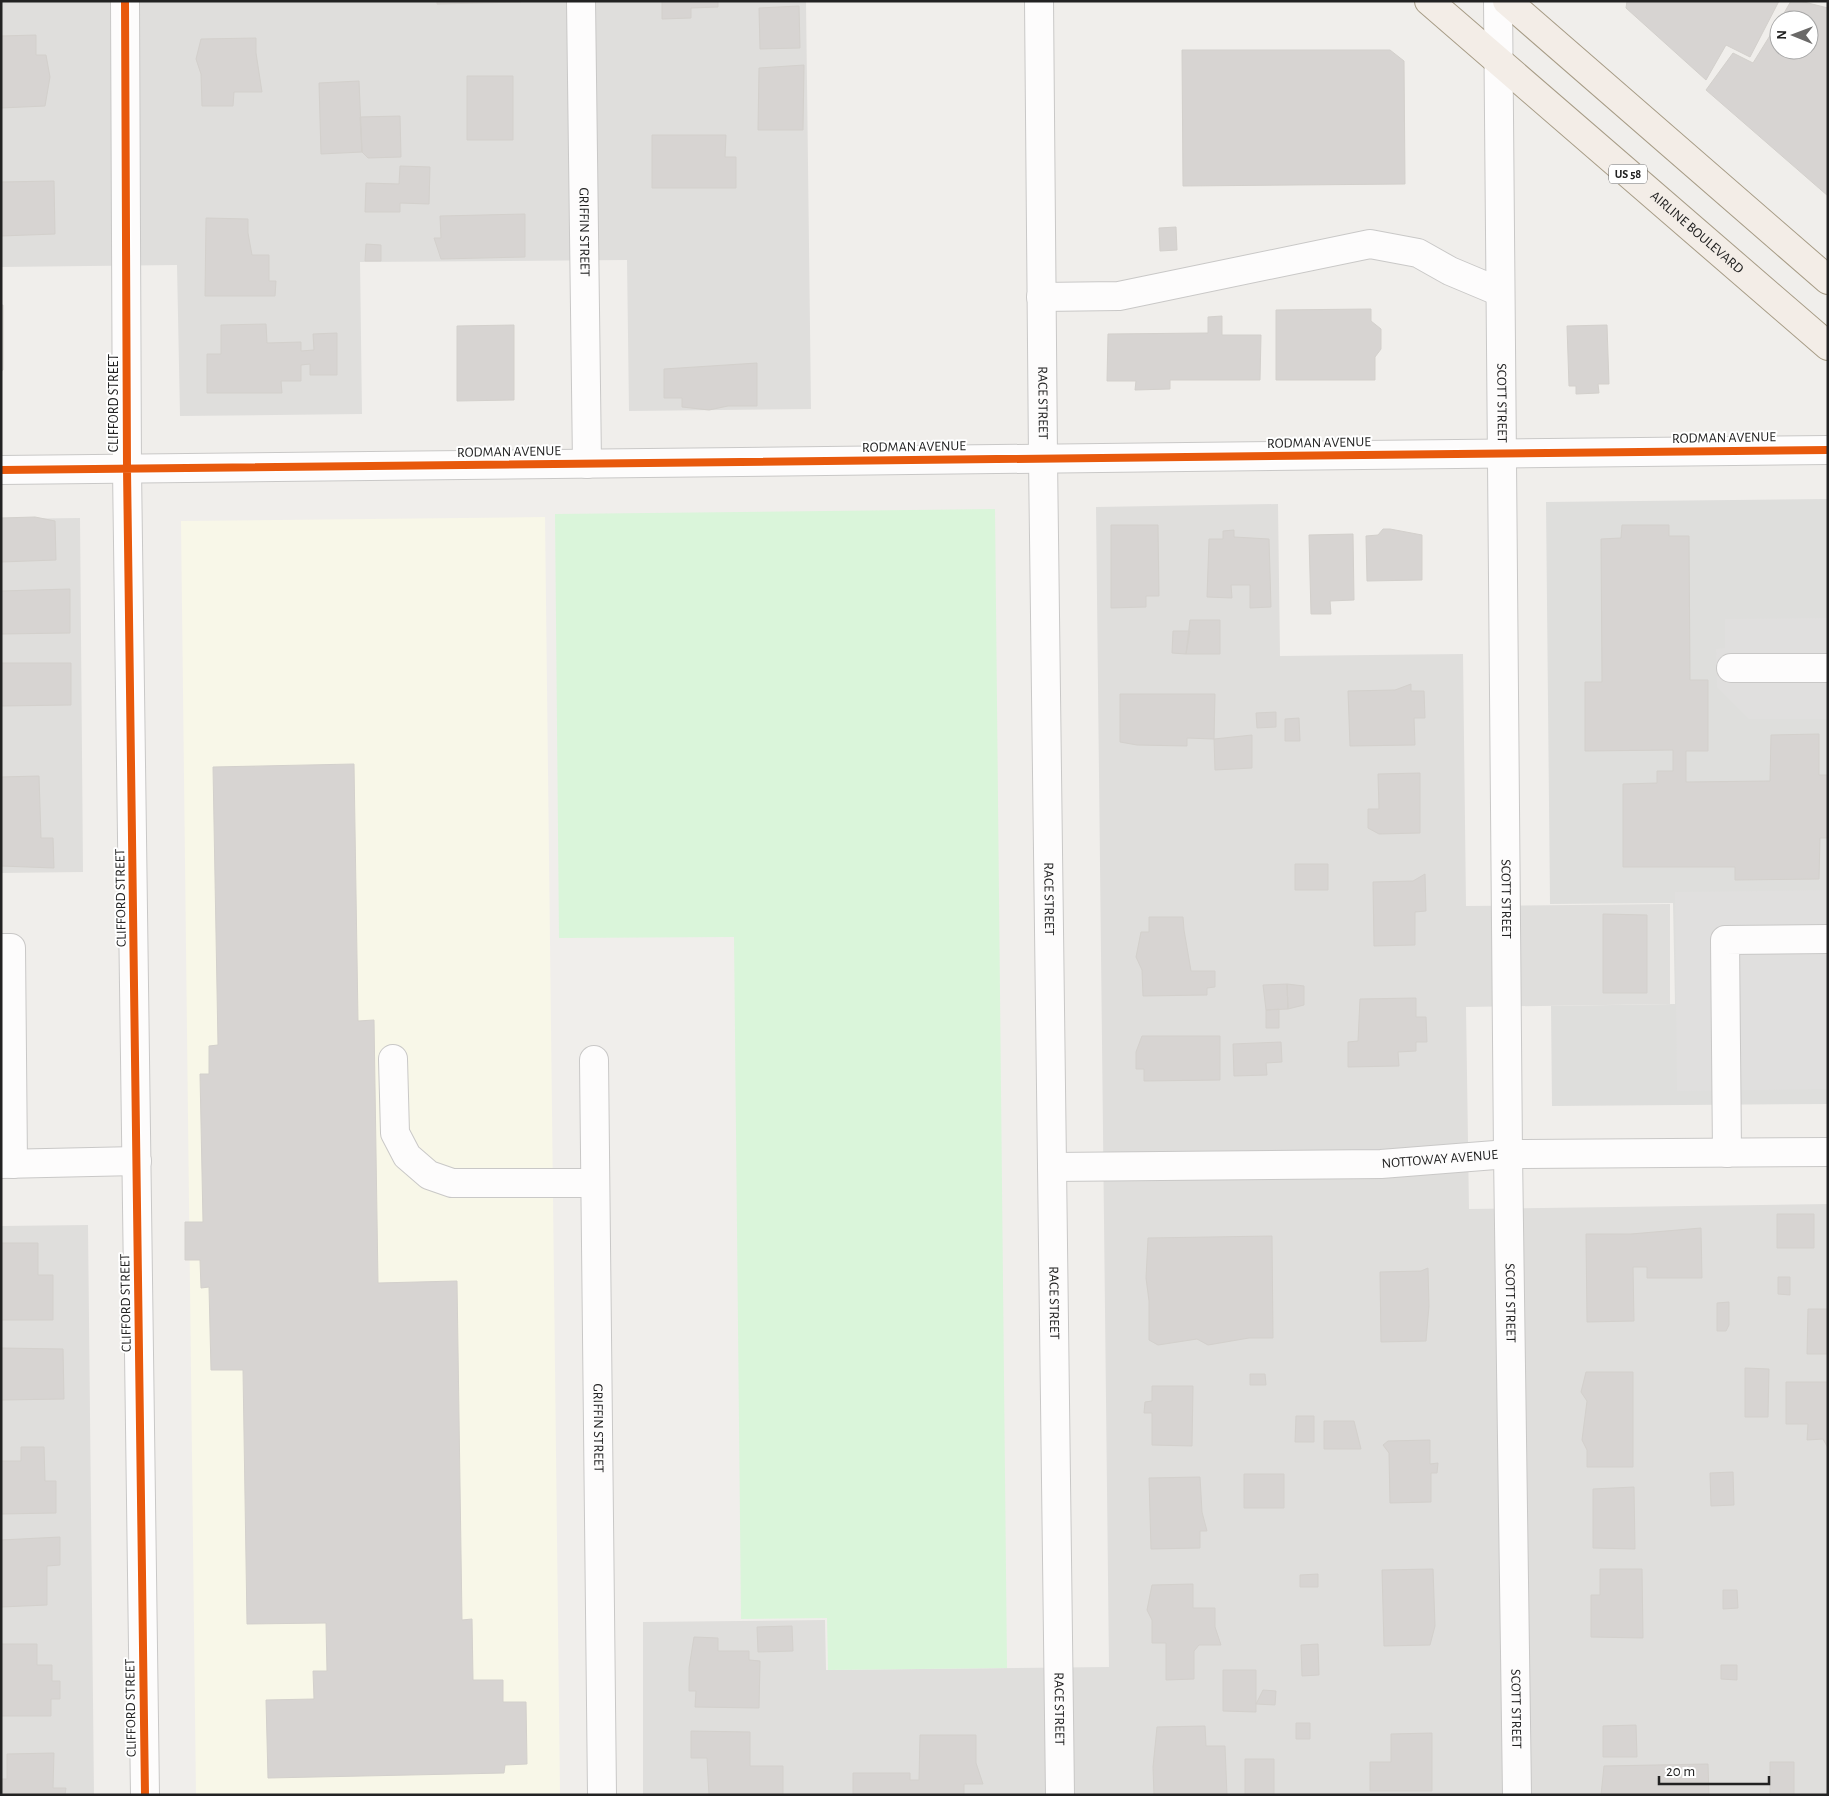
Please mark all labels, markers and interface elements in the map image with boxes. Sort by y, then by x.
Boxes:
north arrow [1769,10,1819,60]
text: N [1775,30,1789,40]
road number: US 58 [1609,164,1647,183]
street label: GRIFFIN STREET [576,187,592,277]
street label: AIRLINE BOULEVARD [1648,189,1746,276]
street label: CLIFFORD STREET [107,354,121,452]
street label: SCOTT STREET [1494,363,1509,443]
street label: RACE STREET [1035,366,1050,440]
street label: RODMAN AVENUE [1672,430,1776,446]
street label: RODMAN AVENUE [1267,435,1371,451]
street label: RODMAN AVENUE [862,439,966,455]
street label: RODMAN AVENUE [457,444,561,460]
street label: CLIFFORD STREET [113,849,129,947]
street label: SCOTT STREET [1498,859,1513,939]
street label: RACE STREET [1041,862,1056,936]
street label: NOTTOWAY AVENUE [1381,1148,1499,1171]
street label: CLIFFORD STREET [118,1254,134,1352]
street label: SCOTT STREET [1503,1263,1518,1343]
street label: RACE STREET [1046,1266,1061,1340]
street label: GRIFFIN STREET [591,1383,605,1473]
street label: CLIFFORD STREET [123,1659,139,1757]
street label: SCOTT STREET [1508,1669,1523,1749]
street label: RACE STREET [1051,1672,1066,1746]
scale bar [1659,1754,1769,1786]
text: 20 m [1666,1764,1695,1779]

